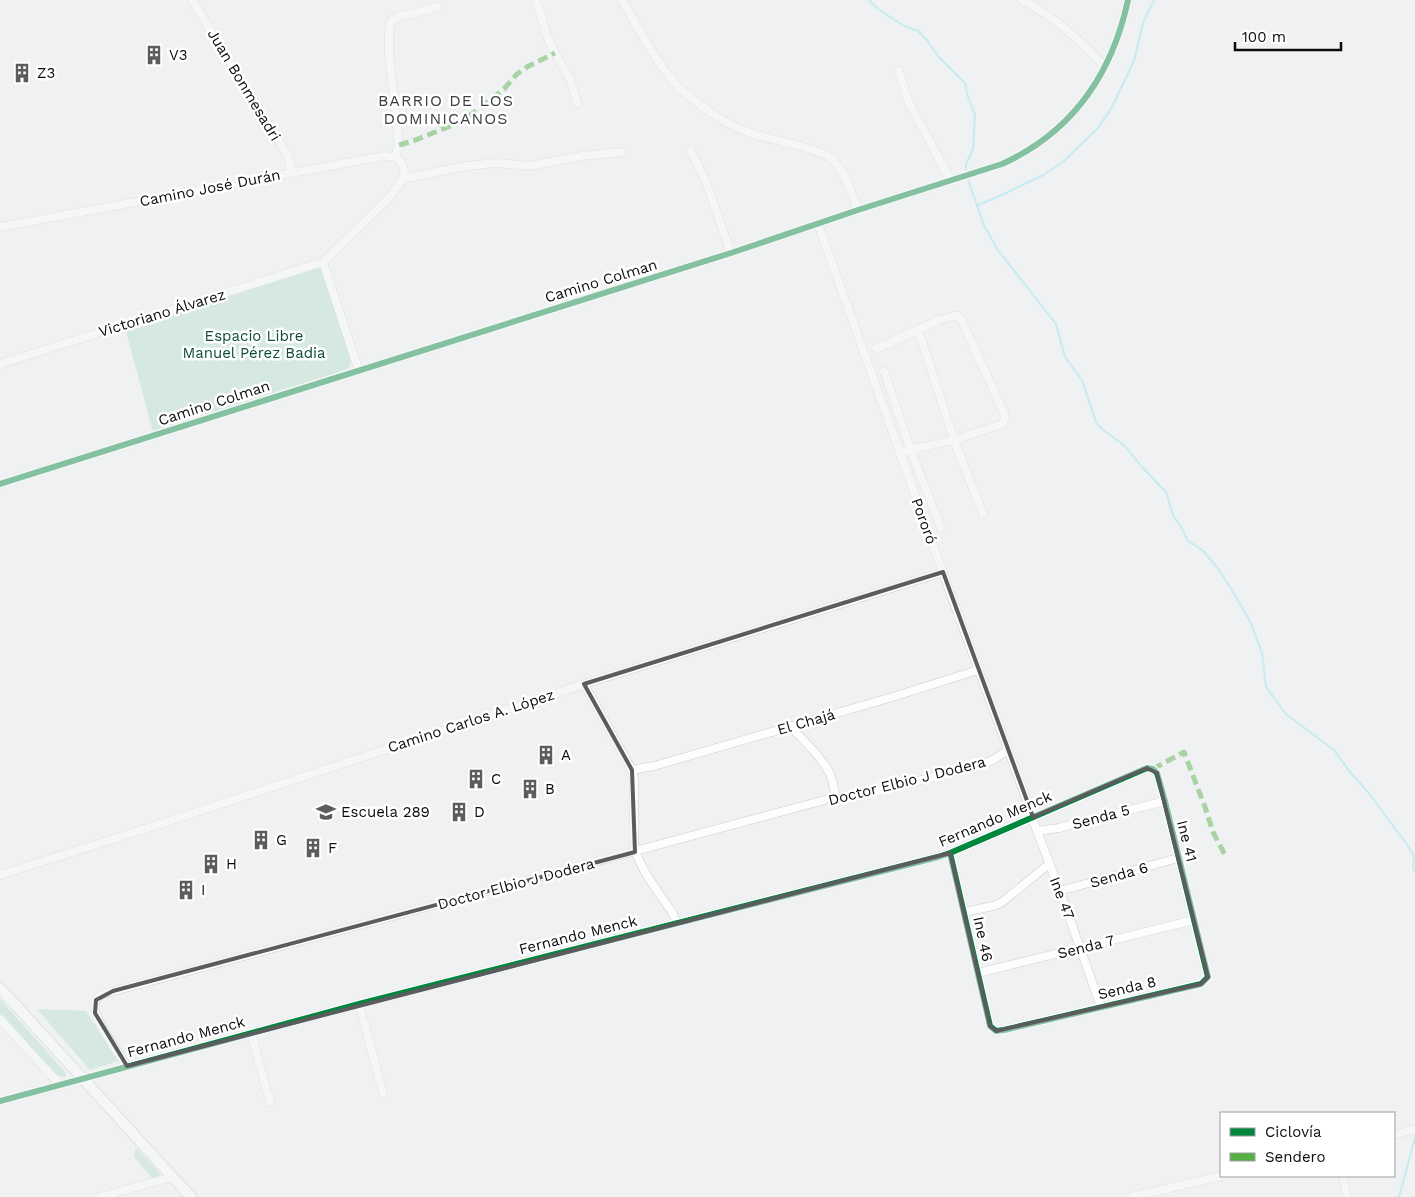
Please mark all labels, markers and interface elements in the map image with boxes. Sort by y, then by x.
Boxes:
scale bar [1235,20,1341,52]
street label: Juan Bonmesadri [203,26,285,144]
text: 100 m [1242,28,1286,46]
building icon: V3 [143,44,165,66]
place label: V3 [169,46,187,64]
building icon: Z3 [11,62,33,84]
place label: Z3 [37,64,55,82]
district label: BARRIO DE LOS DOMINICANOS [378,91,514,128]
street label: Camino José Durán [138,166,282,210]
street label: Camino Colman [543,255,659,307]
street label: Victoriano Álvarez [96,285,228,341]
park label: Espacio Libre Manuel Pérez Badia [182,327,326,362]
street label: Camino Colman [156,376,272,430]
street label: Pororó [907,495,941,547]
street label: Camino Carlos A. López [385,686,557,756]
street label: El Chajá [775,705,837,739]
building icon: A [535,744,557,766]
place label: A [561,746,571,764]
street label: Doctor Elbio J Dodera [826,753,988,809]
building icon: C [465,768,487,790]
place label: C [491,770,501,788]
building icon: B [519,778,541,800]
place label: B [545,780,555,798]
street label: Fernando Menck [936,787,1055,851]
school or university icon: Escuela 289 [315,801,337,823]
building icon: D [448,801,470,823]
street label: Senda 5 [1070,801,1132,833]
place label: Escuela 289 [341,803,430,821]
place label: D [474,803,485,821]
street label: Ine 41 [1173,818,1201,864]
building icon: G [250,829,272,851]
place label: G [276,831,287,849]
building icon: F [302,837,324,859]
place label: F [328,839,337,857]
building icon: H [200,853,222,875]
street label: Doctor Elbio J Dodera [436,854,597,914]
place label: H [226,855,237,873]
street label: Senda 6 [1088,858,1150,892]
street label: Ine 47 [1046,874,1078,922]
building icon: I [175,879,197,901]
place label: I [201,881,205,899]
street label: Fernando Menck [517,911,639,958]
street label: Ine 46 [969,915,997,963]
street label: Senda 7 [1056,931,1116,963]
street label: Senda 8 [1096,973,1158,1003]
street label: Fernando Menck [125,1012,247,1061]
legend [1220,1112,1395,1177]
text: Ciclovía [1265,1123,1322,1141]
text: Sendero [1265,1148,1326,1166]

